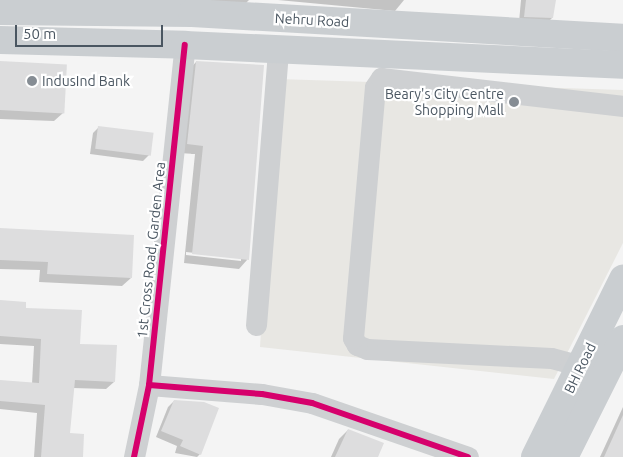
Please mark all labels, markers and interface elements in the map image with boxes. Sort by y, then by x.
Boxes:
street label: Nehru Road [274,10,350,30]
scale bar [18,15,165,47]
text: 50 m [23,25,56,42]
place label: IndusInd Bank [42,73,130,89]
marker: IndusInd Bank [26,75,38,87]
place label: Beary's City Centre Shopping Mall [385,86,504,118]
marker: Beary's City Centre Shopping Mall [508,96,520,108]
street label: 1st Cross Road, Garden Area [133,161,169,339]
street label: BH Road [561,340,599,396]

